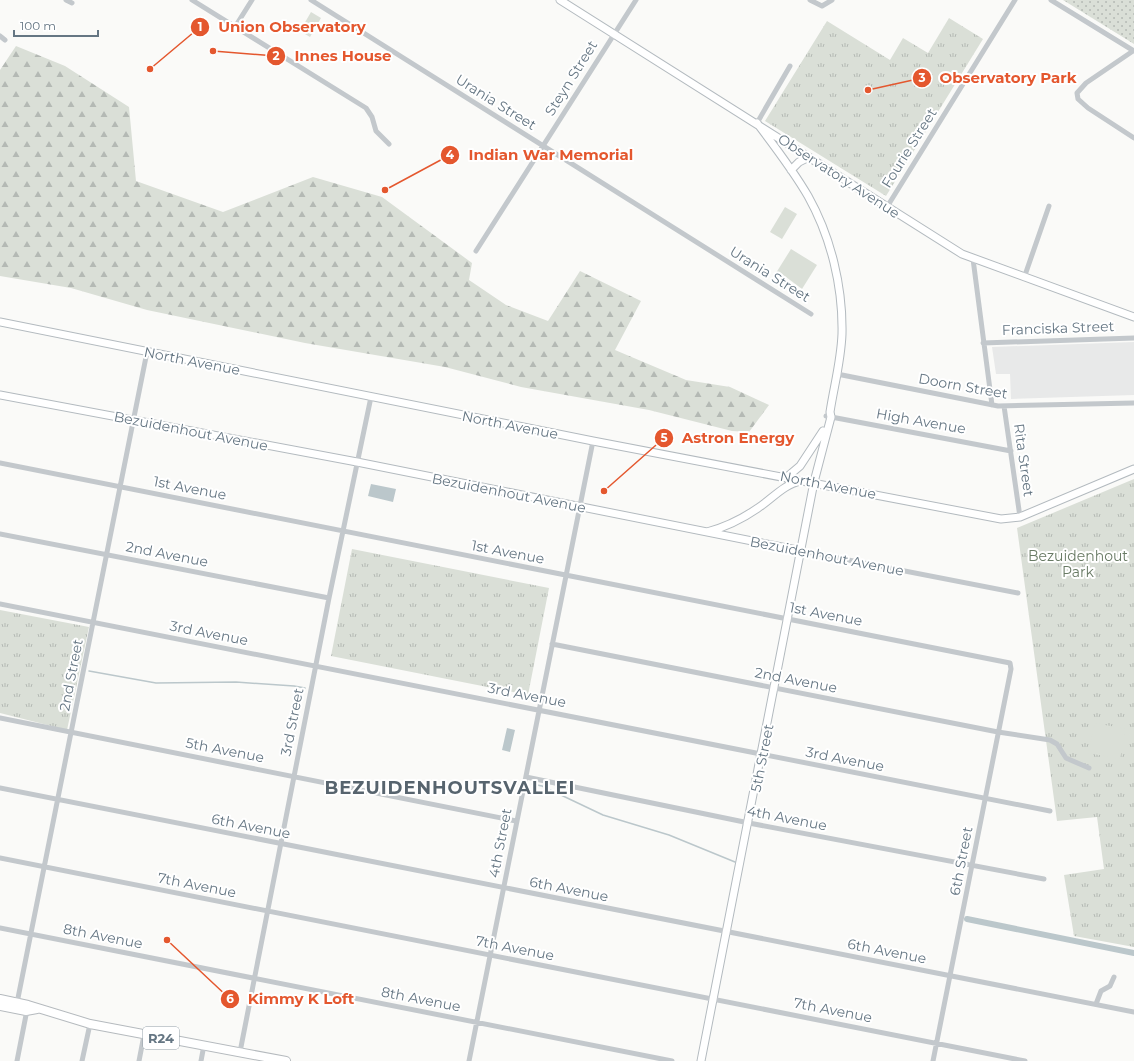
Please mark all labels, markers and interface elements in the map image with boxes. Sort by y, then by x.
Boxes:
scale bar [14,12,98,38]
callout: Union Observatory [190,13,374,40]
text: Union Observatory [218,17,367,36]
text: 100 m [20,18,56,33]
text: 1 [198,19,202,34]
street label: Steyn Street [541,37,601,119]
callout: Innes House [266,42,399,69]
text: Innes House [294,46,392,65]
text: 2 [272,48,280,63]
callout: Observatory Park [912,64,1085,91]
text: Observatory Park [939,68,1077,87]
street label: Urania Street [452,70,540,134]
text: 3 [917,70,926,85]
street label: Fourie Street [877,105,941,191]
street label: Observatory Avenue [775,130,903,222]
callout: Indian War Memorial [440,142,641,169]
text: Indian War Memorial [469,145,633,164]
text: 4 [446,147,455,162]
street label: Urania Street [726,242,814,306]
street label: Franciska Street [1002,317,1115,339]
street label: North Avenue [142,343,242,379]
street label: Doorn Street [917,369,1009,403]
street label: High Avenue [875,404,967,438]
street label: Bezuidenhout Avenue [112,407,270,455]
street label: North Avenue [460,407,560,443]
street label: Rita Street [1010,422,1038,498]
callout: Astron Energy [654,424,802,451]
text: Astron Energy [681,428,795,447]
text: 5 [660,430,668,445]
street label: North Avenue [778,467,878,503]
street label: Bezuidenhout Avenue [430,469,588,517]
street label: 1st Avenue [152,472,228,504]
street label: Bezuidenhout Avenue [748,532,906,580]
street label: 1st Avenue [470,536,546,568]
street label: 2nd Avenue [124,537,210,571]
park label: Bezuidenhout Park [1028,547,1128,581]
street label: 1st Avenue [788,598,864,630]
street label: 3rd Avenue [168,617,250,649]
street label: 2nd Street [55,637,87,713]
street label: 2nd Avenue [753,663,839,697]
street label: 3rd Avenue [486,679,568,711]
street label: 3rd Street [277,686,307,757]
street label: 5th Street [747,722,777,794]
street label: 5th Avenue [184,734,266,766]
street label: 3rd Avenue [804,743,886,775]
district label: BEZUIDENHOUTSVALLEI [325,777,575,799]
street label: 4th Avenue [746,801,828,835]
street label: 4th Street [484,806,516,879]
street label: 6th Avenue [210,810,292,842]
street label: 6th Street [946,825,977,897]
street label: 7th Avenue [156,869,238,901]
street label: 6th Avenue [528,873,610,905]
street label: 8th Avenue [62,919,144,953]
street label: 7th Avenue [474,932,556,964]
street label: 6th Avenue [846,935,928,967]
street label: 8th Avenue [380,982,462,1016]
callout: Kimmy K Loft [220,986,362,1013]
text: Kimmy K Loft [248,989,355,1008]
text: 6 [226,991,234,1006]
street label: 7th Avenue [792,994,874,1026]
road number: R24 [143,1027,179,1049]

